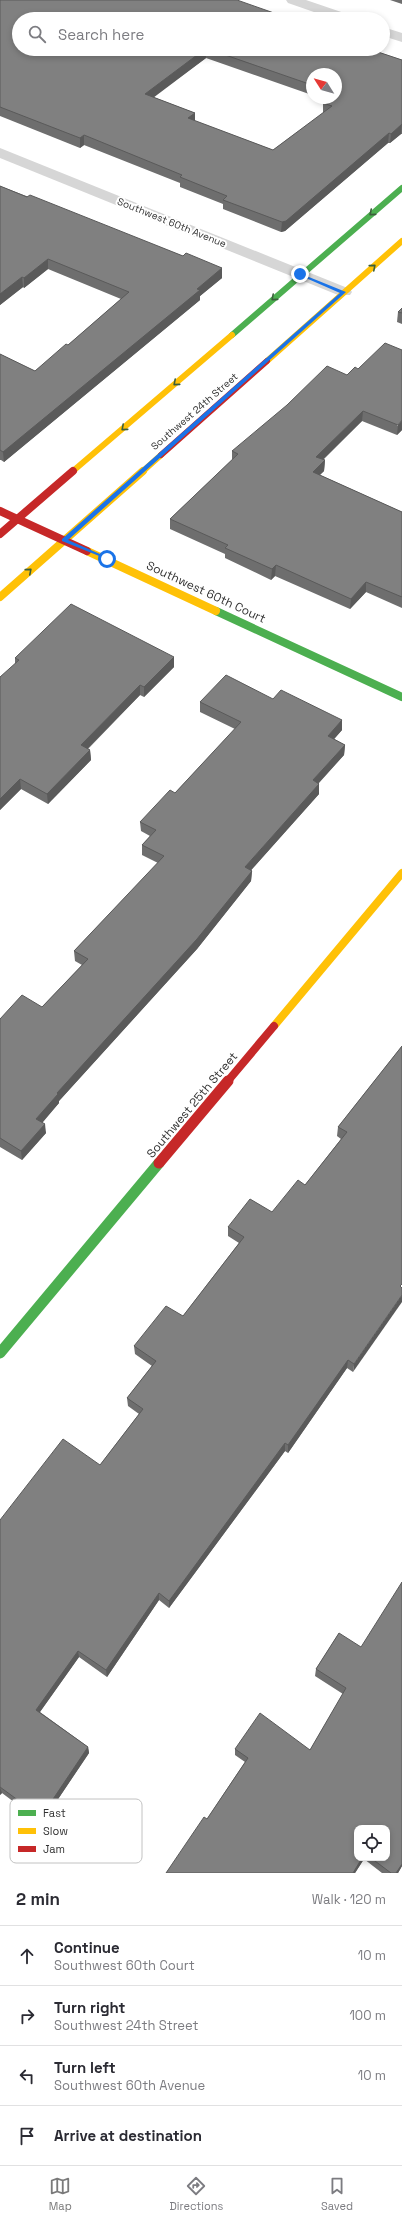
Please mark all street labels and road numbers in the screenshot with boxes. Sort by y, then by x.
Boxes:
street label: Southwest 60th Avenue [115,195,228,250]
street label: Southwest 24th Street [148,370,241,453]
street label: Southwest 60th Court [144,557,268,627]
street label: Southwest 25th Street [143,1049,241,1161]

